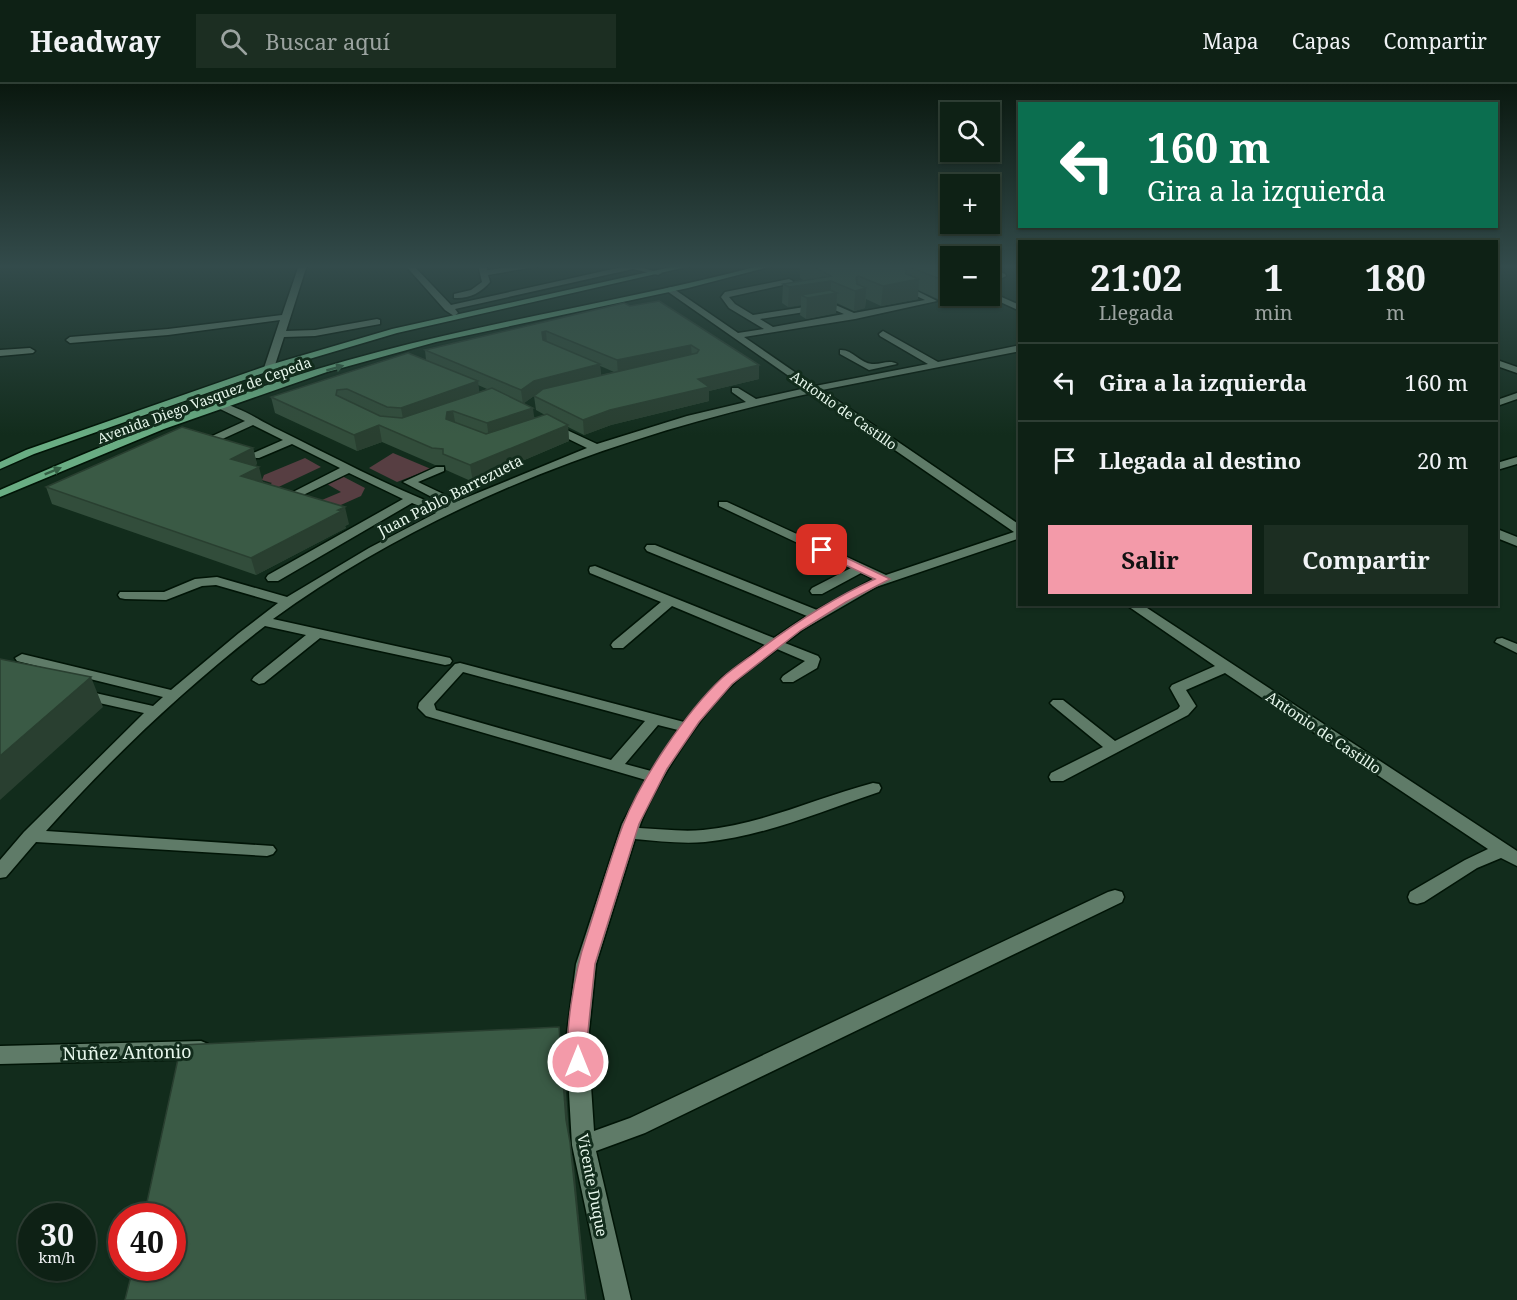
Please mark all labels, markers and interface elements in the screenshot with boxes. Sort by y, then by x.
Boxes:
search box [196,14,616,68]
text: Headway [30,22,160,60]
icon: search [217,25,250,58]
text: Buscar aquí [265,26,390,56]
text: Mapa [1202,27,1259,55]
text: Capas [1292,27,1351,55]
text: Compartir [1384,27,1487,55]
map controls [940,102,1000,306]
button: search [940,102,1000,162]
text: 160 m [1147,118,1271,175]
icon: left [1048,126,1126,204]
text: Gira a la izquierda [1147,172,1386,209]
button: + [940,174,1000,234]
button: − [940,246,1000,306]
text: 21:02 [1090,253,1182,302]
text: 1 [1263,253,1284,302]
text: 180 [1365,253,1426,302]
text: Llegada [1099,299,1174,326]
text: min [1255,299,1293,326]
text: m [1386,299,1405,326]
street label: Avenida Diego Vasquez de Cepeda [94,352,314,448]
one-way arrow [326,363,344,372]
street label: Antonio de Castillo [787,366,901,454]
icon: left [1048,366,1081,399]
text: Gira a la izquierda [1099,367,1307,397]
text: 160 m [1405,367,1468,397]
icon: arrive [1048,444,1081,477]
text: Llegada al destino [1099,445,1301,475]
text: 20 m [1417,445,1468,475]
street label: Juan Pablo Barrezueta [373,450,526,541]
one-way arrow [45,466,63,476]
pin [796,524,847,575]
button: Salir [1048,525,1252,594]
button: Compartir [1264,525,1468,594]
icon: arrive [805,533,838,566]
street label: Antonio de Castillo [1263,686,1385,778]
position arrow [546,1030,610,1094]
street label: Nuñez Antonio [62,1039,192,1065]
street label: Vicente Duque [573,1132,613,1238]
speed limit sign: 40 [108,1203,186,1281]
text: 30 [40,1214,74,1255]
text: km/h [39,1247,75,1267]

